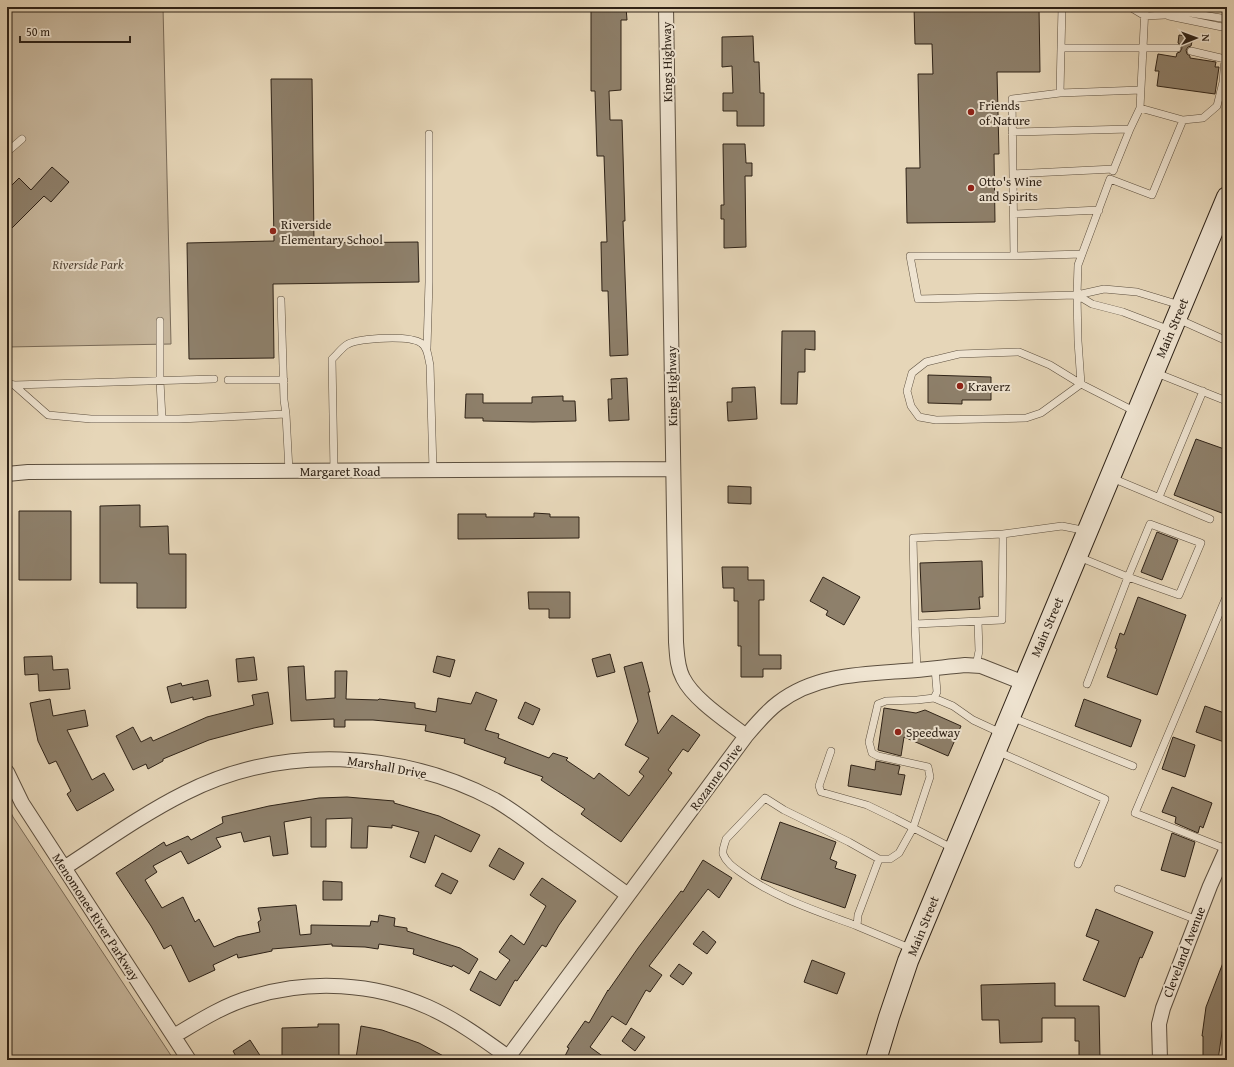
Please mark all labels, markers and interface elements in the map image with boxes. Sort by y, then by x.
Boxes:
scale bar [20,18,130,44]
north arrow [1176,18,1216,58]
street label: Kings Highway [657,21,677,103]
text: 50 m [26,23,50,40]
text: N [1198,34,1214,42]
place label: Friends of Nature [979,96,1030,130]
marker: Friends of Nature [966,107,976,117]
place label: Otto's Wine and Spirits [979,172,1042,206]
marker: Otto's Wine and Spirits [966,183,976,193]
place label: Riverside Elementary School [281,215,383,249]
marker: Riverside Elementary School [268,226,278,236]
park label: Riverside Park [51,255,124,274]
street label: Main Street [1151,295,1193,361]
street label: Kings Highway [662,345,682,427]
place label: Kraverz [968,377,1010,396]
marker: Kraverz [955,381,965,391]
street label: Margaret Road [300,462,380,481]
street label: Main Street [1026,594,1068,660]
place label: Speedway [906,723,961,742]
marker: Speedway [893,727,903,737]
street label: Rozanne Drive [685,740,747,814]
street label: Marshall Drive [346,751,428,783]
street label: Menomonee River Parkway [48,849,145,985]
street label: Main Street [902,893,944,959]
street label: Cleveland Avenue [1158,904,1210,1000]

